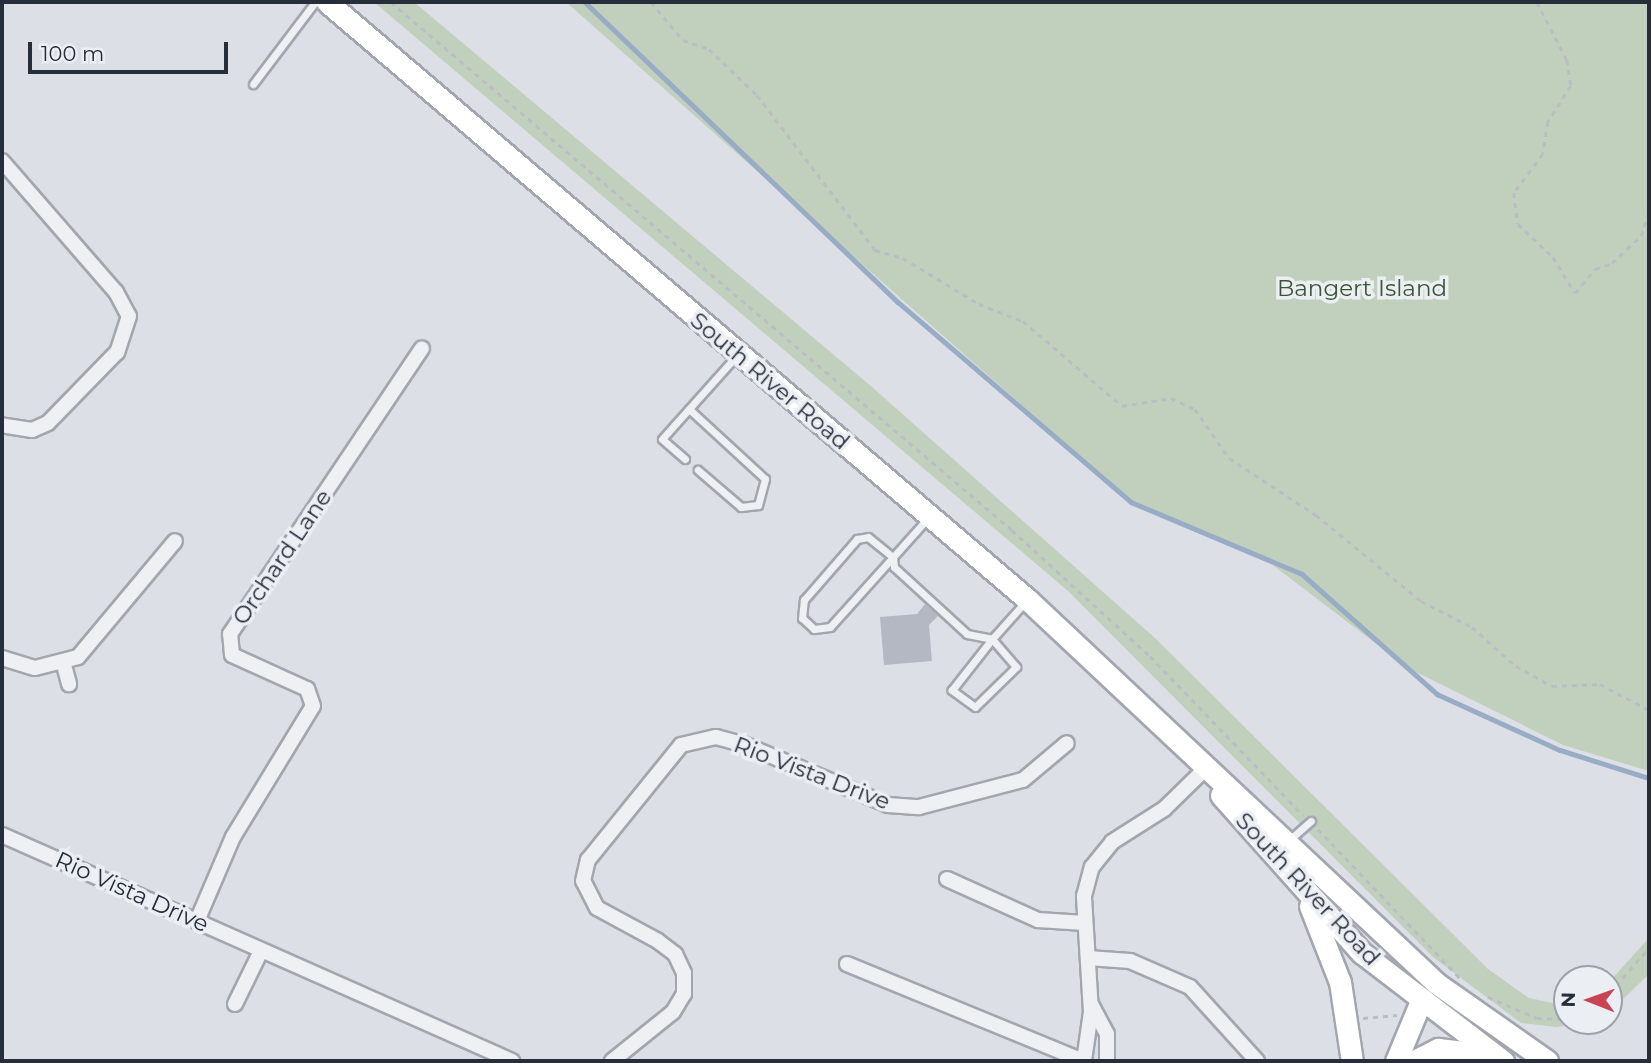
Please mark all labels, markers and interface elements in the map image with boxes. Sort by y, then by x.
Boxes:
scale bar [32,28,231,72]
text: 100 m [41,41,104,66]
park label: Bangert Island [1277,274,1447,302]
street label: South River Road [685,306,855,456]
street label: Orchard Lane [227,484,337,630]
street label: Rio Vista Drive [730,731,894,815]
street label: South River Road [1230,807,1386,971]
street label: Rio Vista Drive [51,846,213,938]
north arrow [1553,965,1623,1035]
text: N [1557,992,1580,1008]

